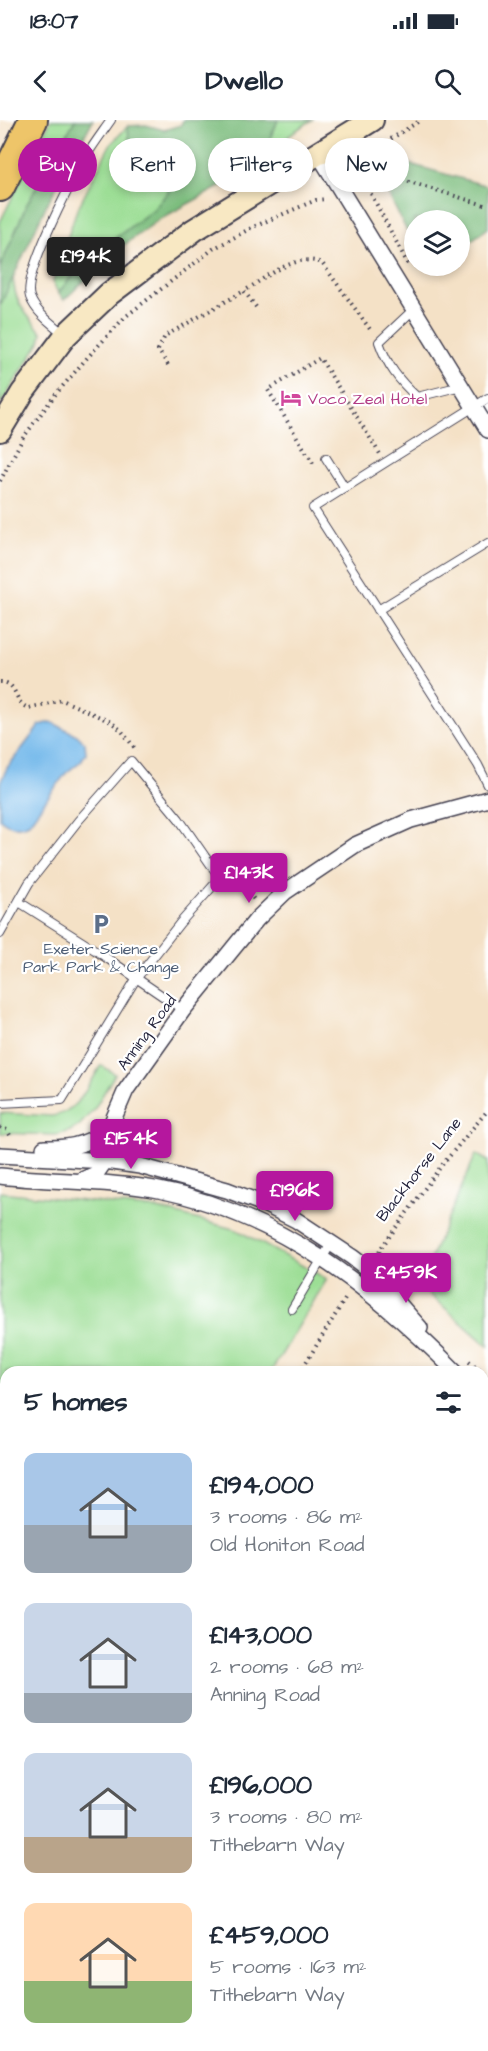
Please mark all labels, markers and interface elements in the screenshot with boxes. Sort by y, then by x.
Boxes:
text: 18:07 [30,6,78,37]
text: Dwello [205,62,283,100]
icon: back [24,65,57,98]
icon: search [431,65,464,98]
chip: Buy [18,138,97,192]
chip: Rent [109,138,196,192]
chip: Filters [208,138,313,192]
chip: New [325,138,409,192]
map controls [404,210,470,276]
button: layers [404,210,470,276]
pin: £194K [44,237,128,288]
text: £194K [61,242,111,270]
hotel icon: Voco Zeal Hotel [279,386,303,410]
place label: Voco Zeal Hotel [308,388,427,410]
pin: £143K [207,853,291,904]
text: £143K [224,858,274,886]
parking icon: Exeter Science Park Park & Change [89,912,113,936]
place label: Exeter Science Park Park & Change [23,938,179,979]
street label: Anning Road [112,990,182,1075]
street label: Blackhorse Lane [371,1113,467,1226]
pin: £154K [89,1119,173,1170]
text: £154K [104,1124,158,1152]
pin: £196K [253,1171,337,1222]
text: £196K [270,1176,320,1204]
pin: £459K [364,1253,448,1304]
text: £459K [375,1258,437,1286]
text: 5 homes [24,1384,128,1420]
icon: filters [432,1386,465,1419]
text: £194,000 [210,1467,314,1503]
icon: home [72,1477,144,1549]
text: 3 rooms · 86 m² [210,1503,363,1531]
text: Old Honiton Road [210,1531,364,1559]
text: £143,000 [210,1617,312,1653]
icon: home [72,1627,144,1699]
text: 2 rooms · 68 m² [210,1653,364,1681]
text: Anning Road [210,1681,320,1709]
text: £196,000 [210,1767,312,1803]
icon: home [72,1777,144,1849]
text: 3 rooms · 80 m² [210,1803,363,1831]
text: Tithebarn Way [210,1831,345,1859]
text: £459,000 [210,1917,329,1953]
icon: home [72,1927,144,1999]
text: 5 rooms · 163 m² [210,1953,366,1981]
text: Tithebarn Way [210,1981,345,2009]

